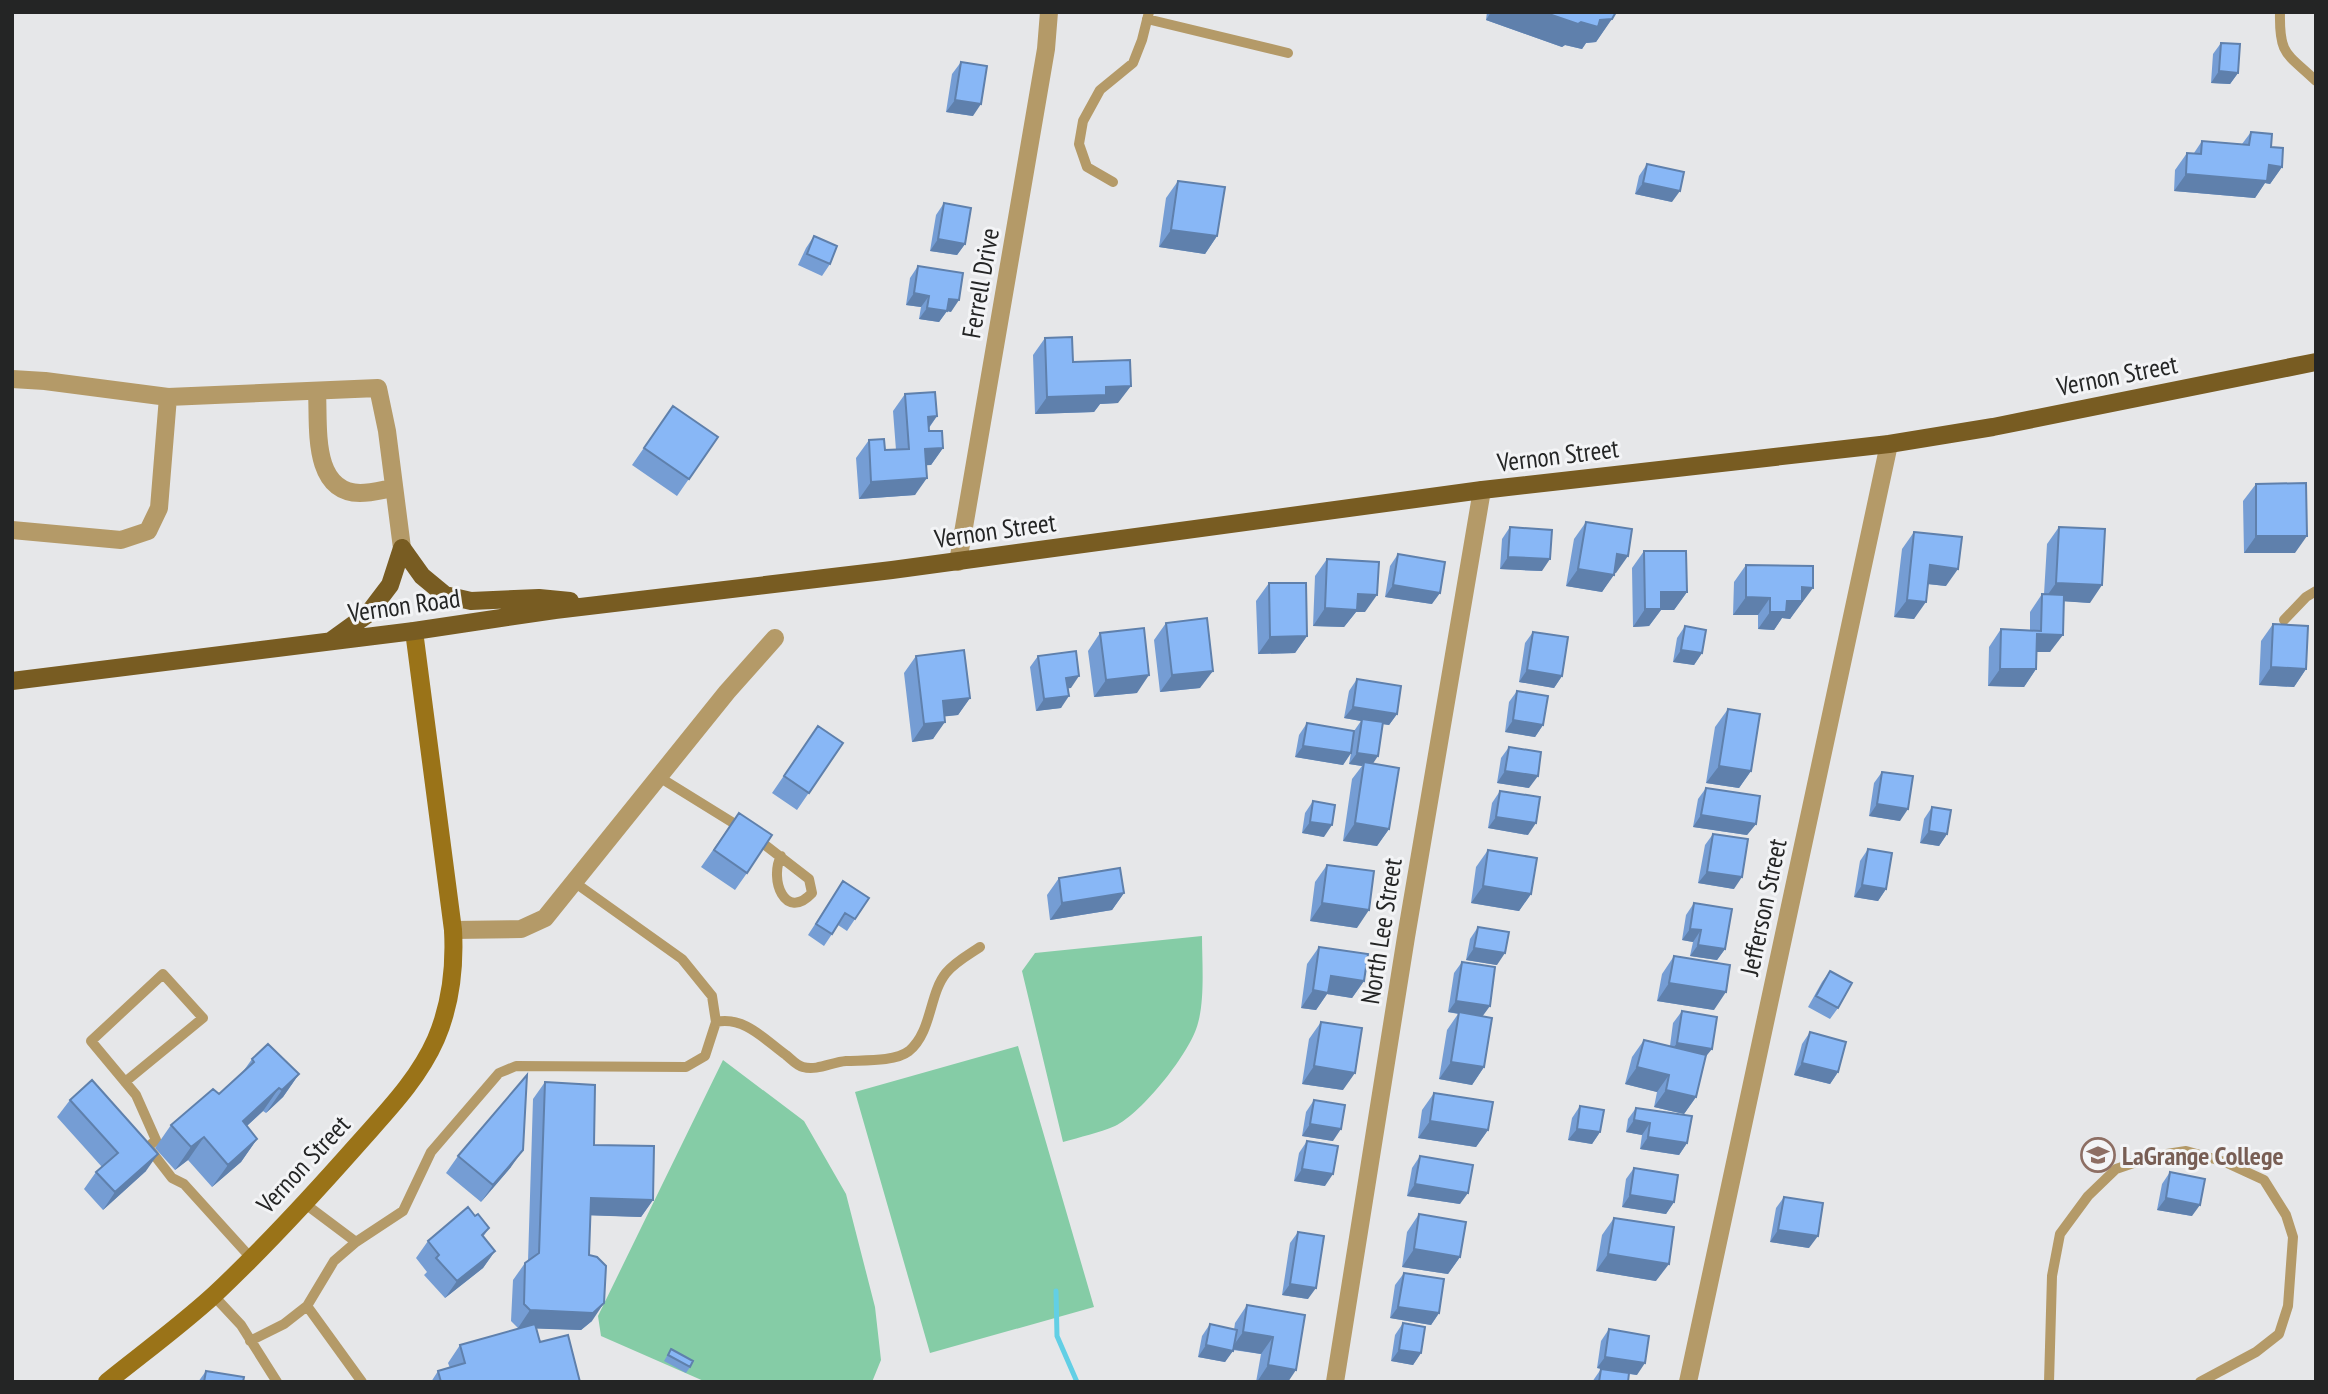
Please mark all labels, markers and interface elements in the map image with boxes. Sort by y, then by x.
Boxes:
street label: Ferrell Drive [954,225,1006,341]
street label: Vernon Street [2053,347,2180,403]
street label: Vernon Street [1494,431,1621,479]
street label: Vernon Street [931,505,1058,555]
street label: Vernon Road [345,581,462,629]
street label: Jefferson Street [1732,836,1794,979]
street label: North Lee Street [1353,856,1409,1006]
street label: Vernon Street [249,1108,357,1221]
school or university icon: LaGrange College [2079,1136,2117,1174]
place label: LaGrange College [2122,1139,2284,1172]

